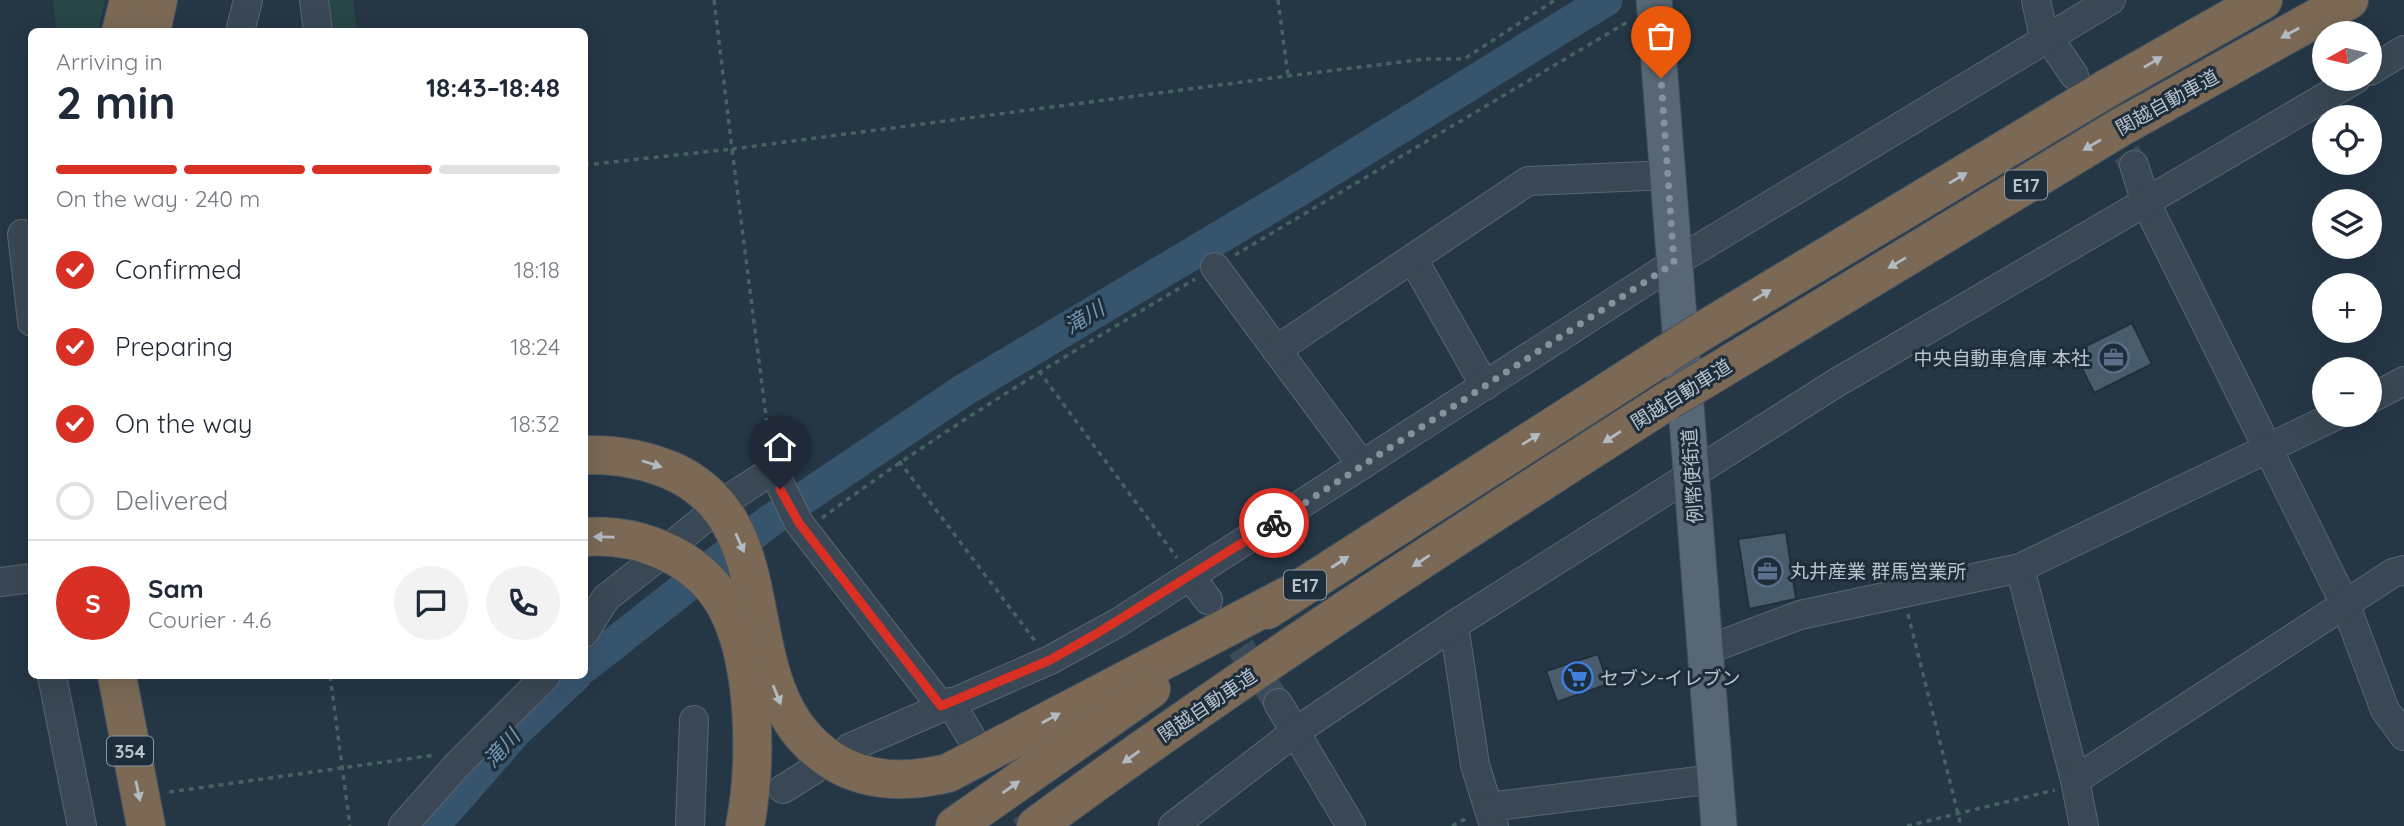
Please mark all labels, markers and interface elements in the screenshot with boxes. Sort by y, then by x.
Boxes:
pin [1631,6,1691,78]
icon: bag [1642,17,1680,55]
north arrow [2312,21,2382,91]
map controls [2312,21,2382,427]
one-way arrow [2280,27,2299,39]
text: Arriving in [56,47,163,76]
one-way arrow [2144,56,2163,68]
street label: 関越自動車道 [2111,64,2223,140]
text: 18:43–18:48 [426,71,560,104]
text: 2 min [56,73,176,131]
button: locate [2312,105,2382,175]
one-way arrow [2082,139,2101,151]
road number: E17 [2005,170,2047,200]
one-way arrow [1948,172,1967,184]
text: On the way · 240 m [56,184,260,213]
button: layers [2312,189,2382,259]
icon: check [56,251,94,289]
text: Confirmed [115,253,242,286]
text: 18:18 [514,255,560,284]
one-way arrow [1887,256,1907,269]
button: + [2312,273,2382,343]
one-way arrow [1753,288,1772,301]
water label: 滝川 [1059,294,1110,339]
icon: check [56,328,94,366]
text: Preparing [115,330,233,363]
text: 18:24 [510,332,560,361]
office icon: 中央自動車倉庫 本社 [2096,341,2130,375]
place label: 中央自動車倉庫 本社 [1914,346,2090,370]
street label: 関越自動車道 [1626,354,1736,434]
button: − [2312,357,2382,427]
icon: check [56,405,94,443]
text: On the way [115,407,253,440]
text: 18:32 [510,409,560,438]
pin [750,417,810,489]
icon: home [761,428,799,466]
street label: 例幣使街道 [1677,428,1707,524]
one-way arrow [1603,430,1621,444]
one-way arrow [1522,432,1541,445]
one-way arrow [641,459,662,469]
text: Delivered [115,484,228,517]
courier [1239,488,1309,558]
icon: bike [1255,504,1293,542]
one-way arrow [592,531,614,543]
one-way arrow [734,533,746,553]
one-way arrow [1412,554,1430,568]
office icon: 丸井産業 群馬営業所 [1750,554,1784,588]
one-way arrow [1330,555,1350,568]
place label: 丸井産業 群馬営業所 [1790,559,1966,583]
button: chat [394,566,468,640]
button: phone [486,566,560,640]
road number: E17 [1284,570,1326,600]
text: Sam [148,572,204,605]
text: S [85,587,101,620]
text: Courier · 4.6 [148,605,271,634]
supermarket icon: セブン-イレブン [1560,661,1594,695]
street label: 関越自動車道 [1153,663,1261,747]
place label: セブン-イレブン [1600,666,1740,690]
one-way arrow [772,684,783,705]
one-way arrow [1041,712,1061,723]
water label: 滝川 [477,722,526,772]
road number: 354 [107,736,153,766]
one-way arrow [1122,750,1140,764]
one-way arrow [133,780,144,802]
one-way arrow [1002,780,1020,794]

